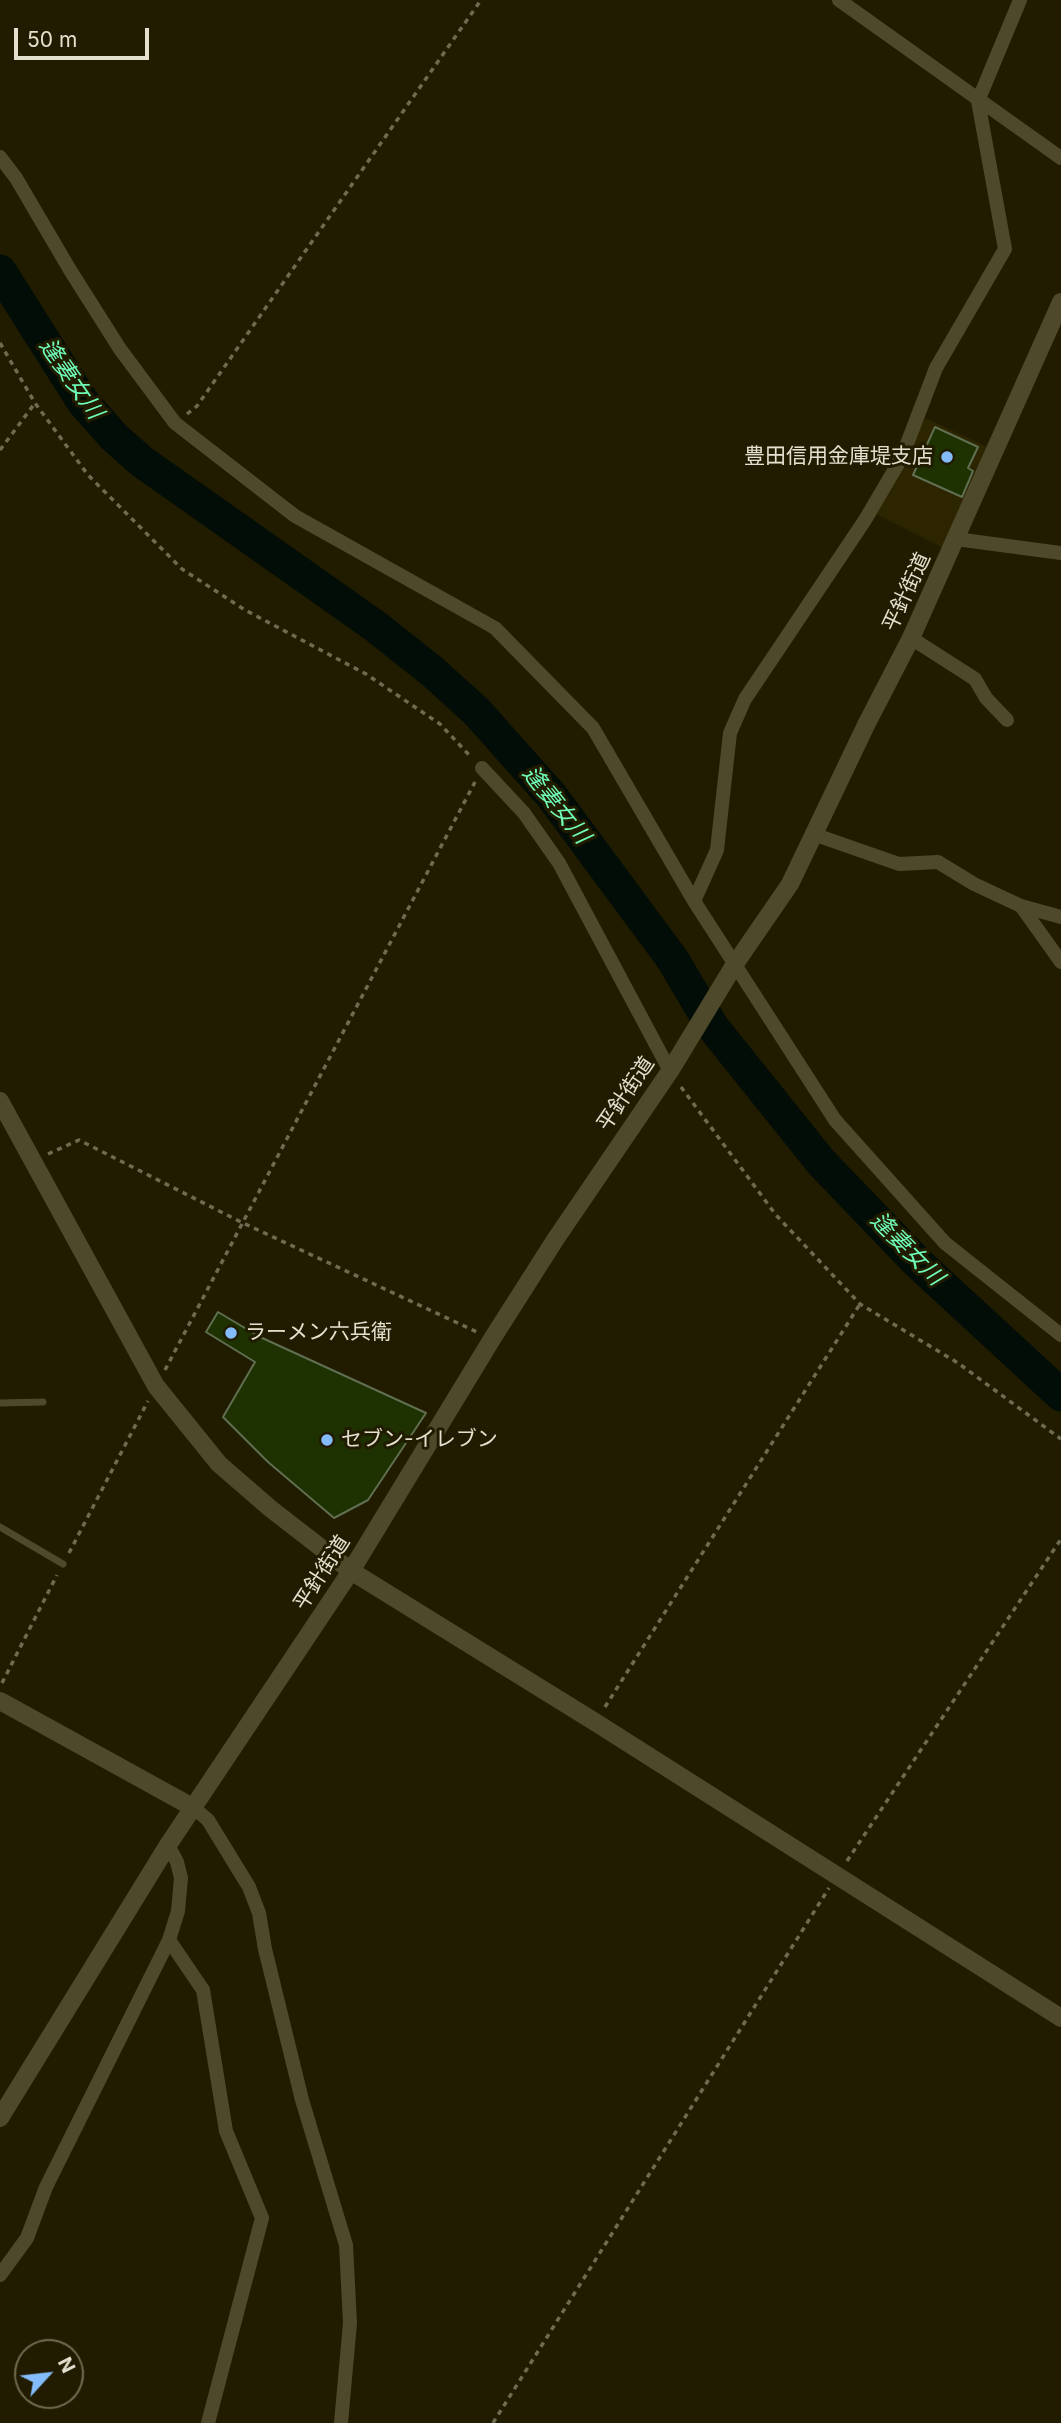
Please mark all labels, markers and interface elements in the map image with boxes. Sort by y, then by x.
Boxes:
scale bar [18,14,152,58]
text: 50 m [27,27,77,52]
water label: 逢妻女川 [33,333,109,425]
place label: 豊田信用金庫堤支店 [744,444,933,470]
marker: 豊田信用金庫堤支店 [939,449,955,465]
street label: 平針街道 [878,549,936,635]
water label: 逢妻女川 [516,761,596,849]
street label: 平針街道 [592,1052,660,1136]
water label: 逢妻女川 [865,1207,949,1291]
place label: ラーメン六兵衛 [245,1320,392,1346]
marker: ラーメン六兵衛 [223,1325,239,1341]
place label: セブン-イレブン [341,1427,498,1453]
marker: セブン-イレブン [319,1432,335,1448]
street label: 平針街道 [289,1531,355,1615]
north arrow [14,2339,84,2409]
text: N [53,2353,80,2377]

